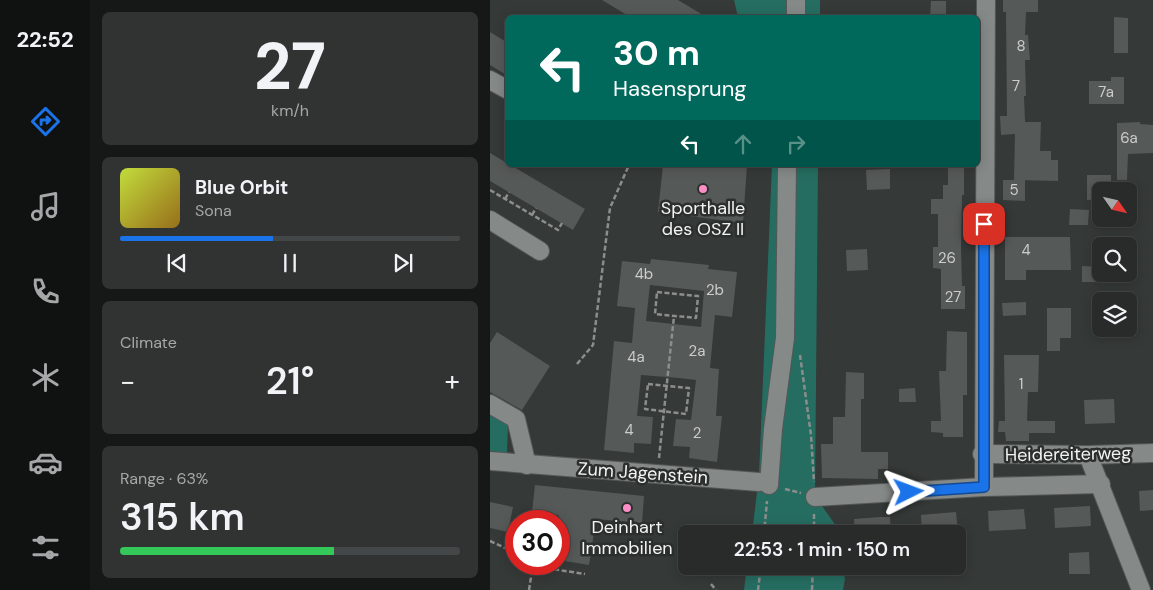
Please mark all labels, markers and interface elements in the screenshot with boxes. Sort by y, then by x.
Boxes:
text: 22:52 [16,25,74,54]
text: 27 [254,25,326,109]
text: 30 m [613,30,700,76]
icon: left [530,35,595,100]
house number: 8 [1016,36,1026,56]
text: Hasensprung [613,74,747,103]
house number: 7 [1012,76,1020,96]
house number: 7a [1098,82,1114,102]
text: km/h [271,100,309,121]
icon: directions [28,104,63,139]
house number: 6a [1120,128,1138,148]
icon: left [676,130,704,158]
icon: ahead [729,130,757,158]
icon: right [782,130,810,158]
text: Blue Orbit [195,175,288,200]
house number: 5 [1009,180,1019,200]
north arrow [1092,182,1138,228]
map controls [1092,182,1137,337]
marker: Sporthalle des OSZ II [697,183,709,195]
icon: music [28,189,63,224]
place label: Sporthalle des OSZ II [661,196,745,241]
text: Sona [195,200,232,221]
pin [963,203,1005,245]
icon: arrive [970,210,998,238]
button: search [1092,237,1137,282]
house number: 4 [1021,240,1031,260]
house number: 26 [938,248,956,268]
icon: previous [163,249,191,277]
icon: pause [276,249,304,277]
icon: next [389,249,417,277]
house number: 4b [635,264,653,284]
icon: phone [28,274,63,309]
house number: 2b [706,280,724,300]
house number: 27 [945,287,961,307]
button: layers [1092,292,1137,337]
text: Climate [120,332,177,353]
house number: 2a [689,341,705,361]
house number: 4a [627,347,645,367]
text: 21° [266,356,314,406]
icon: climate [28,360,63,395]
text: − [120,363,135,400]
text: + [445,363,460,400]
house number: 1 [1019,374,1023,394]
house number: 4 [624,420,634,440]
house number: 2 [693,423,701,443]
street label: Heidereiterweg [1005,441,1131,467]
icon: car [28,445,63,480]
street label: Zum Jagenstein [577,456,709,490]
position arrow [882,465,934,517]
text: Range · 63% [120,468,208,489]
text: 315 km [120,492,245,542]
marker: Deinhart Immobilien [621,502,633,514]
speed limit sign: 30 [505,510,570,575]
place label: Deinhart Immobilien [581,515,673,560]
icon: filters [28,530,63,565]
text: 22:53 · 1 min · 150 m [734,537,910,562]

